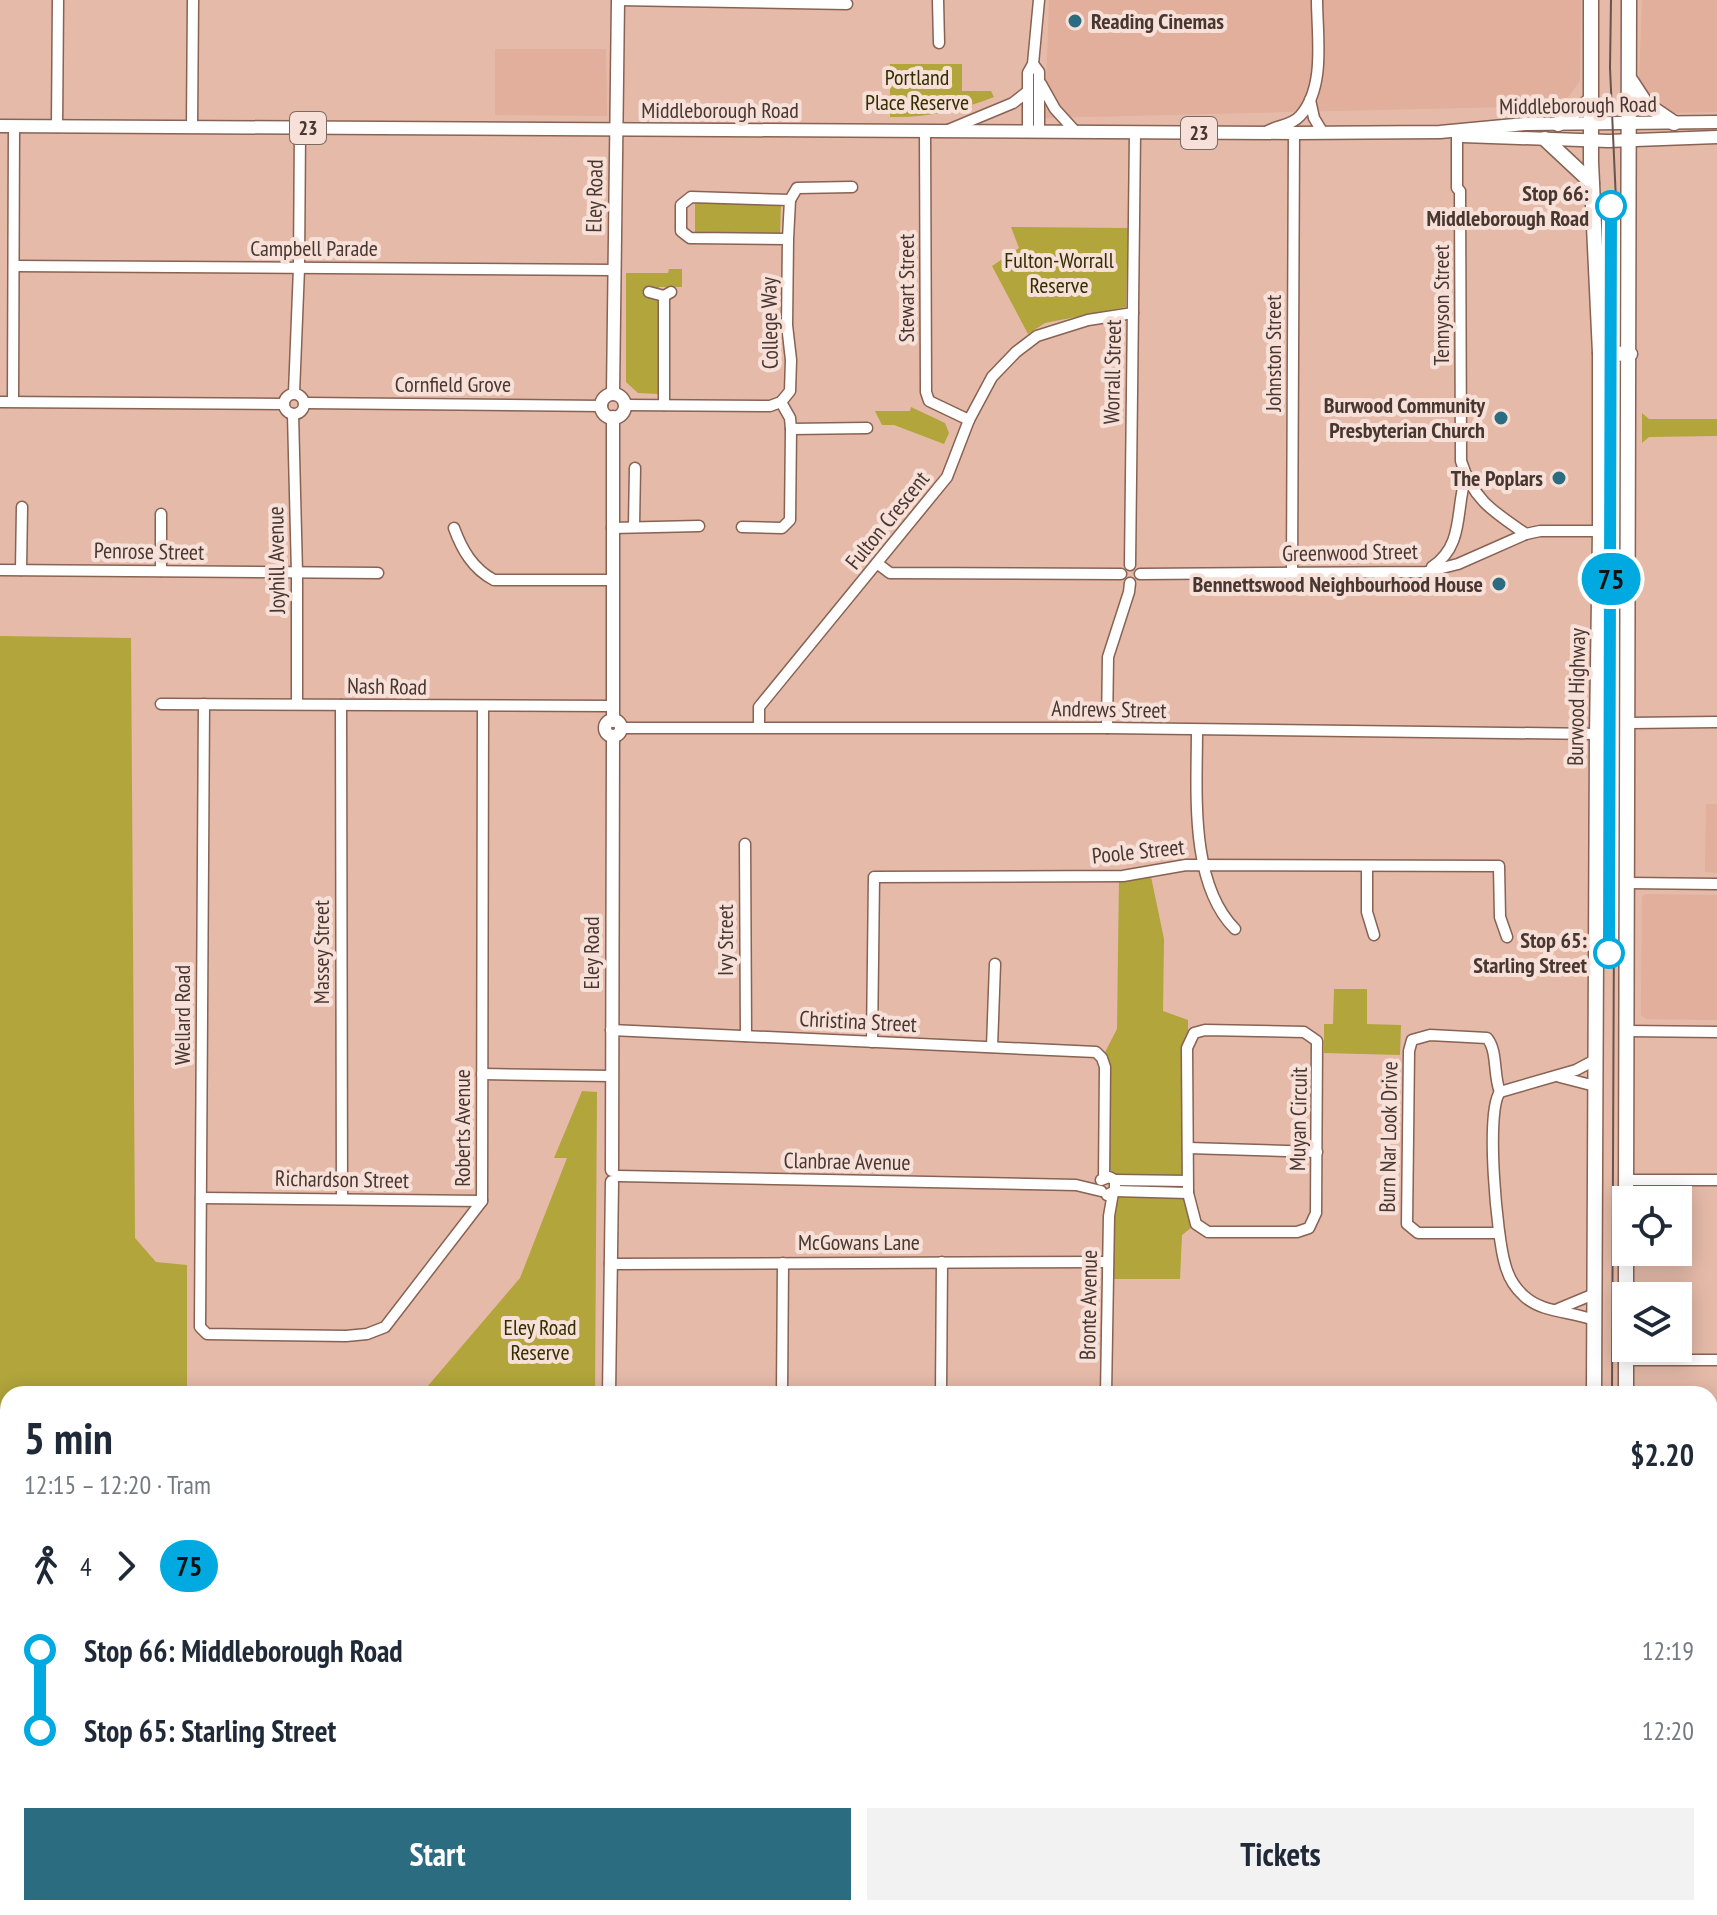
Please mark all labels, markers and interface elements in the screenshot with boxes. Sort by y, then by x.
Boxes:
place label: Reading Cinemas [1091,7,1224,35]
marker: Reading Cinemas [1066,12,1084,30]
park label: Portland Place Reserve [865,63,969,116]
street label: Middleborough Road [1499,90,1657,120]
street label: Middleborough Road [641,96,799,124]
road number: 23 [290,112,326,144]
road number: 23 [1181,117,1217,149]
street label: Eley Road [579,159,609,233]
place label: Stop 66: Middleborough Road [1427,179,1589,232]
marker: Stop 66: Middleborough Road [1596,191,1626,221]
street label: Campbell Parade [250,234,378,262]
street label: Stewart Street [892,234,920,342]
street label: Tennyson Street [1427,244,1455,366]
park label: Fulton-Worrall Reserve [1004,246,1115,299]
street label: College Way [754,276,784,369]
street label: Johnston Street [1259,295,1287,412]
street label: Worrall Street [1097,319,1127,425]
street label: Cornfield Grove [395,370,511,398]
place label: Burwood Community Presbyterian Church [1324,391,1486,444]
marker: Burwood Community Presbyterian Church [1492,409,1510,427]
place label: The Poplars [1451,464,1543,492]
street label: Fulton Crescent [839,465,935,575]
marker: The Poplars [1550,469,1568,487]
street label: Joyhill Avenue [261,506,291,615]
street label: Penrose Street [94,536,204,566]
street label: Greenwood Street [1282,537,1418,567]
line badge: 75 [1575,553,1647,605]
text: 75 [1598,560,1624,597]
place label: Bennettswood Neighbourhood House [1193,570,1483,598]
marker: Bennettswood Neighbourhood House [1490,575,1508,593]
street label: Burwood Highway [1561,627,1591,766]
street label: Nash Road [347,671,427,701]
street label: Andrews Street [1051,694,1167,724]
street label: Poole Street [1090,832,1186,870]
street label: Massey Street [307,900,335,1004]
street label: Ivy Street [711,904,739,976]
street label: Eley Road [577,916,605,990]
place label: Stop 65: Starling Street [1473,926,1588,979]
marker: Stop 65: Starling Street [1594,938,1624,968]
street label: Wellard Road [168,965,196,1065]
street label: Christina Street [799,1004,917,1038]
street label: Burn Nar Look Drive [1373,1061,1403,1213]
street label: Muyan Circuit [1283,1067,1313,1171]
street label: Roberts Avenue [448,1069,476,1187]
street label: Clanbrae Avenue [783,1146,911,1176]
street label: Richardson Street [275,1164,409,1194]
map controls [1612,1186,1692,1362]
button: locate [1612,1186,1692,1266]
street label: McGowans Lane [798,1228,920,1256]
street label: Bronte Avenue [1073,1250,1103,1360]
button: layers [1612,1282,1692,1362]
park label: Eley Road Reserve [503,1313,577,1366]
text: 5 min [24,1409,113,1466]
text: $2.20 [1630,1435,1694,1474]
text: 12:15 – 12:20 · Tram [24,1468,211,1501]
icon: walk [24,1544,68,1588]
icon: forward [104,1544,148,1588]
text: 75 [176,1547,202,1584]
text: 4 [80,1550,92,1583]
text: Stop 66: Middleborough Road [84,1631,403,1670]
text: 12:19 [1642,1634,1694,1667]
text: Stop 65: Starling Street [84,1711,336,1750]
text: 12:20 [1642,1714,1694,1747]
button: Start [24,1808,851,1900]
button: Tickets [867,1808,1694,1900]

